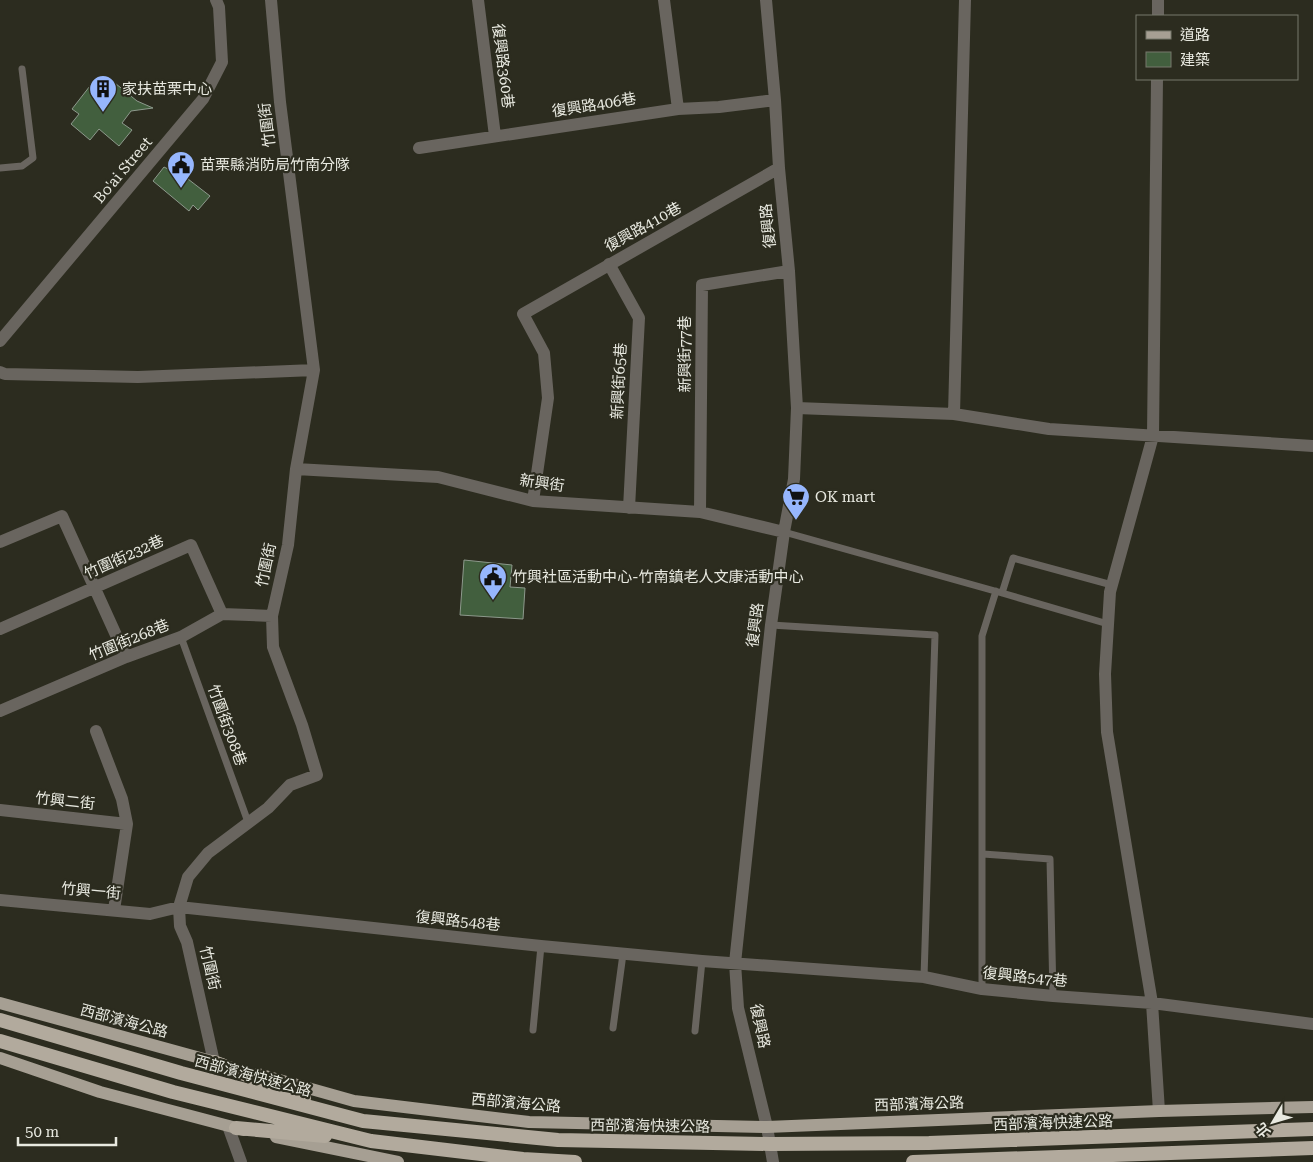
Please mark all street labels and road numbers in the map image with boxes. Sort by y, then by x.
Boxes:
street label: 復興路360巷 [489,23,517,109]
street label: 復興路406巷 [551,89,637,121]
street label: 竹圍街 [255,102,279,148]
street label: Bo'ai Street [90,133,156,207]
street label: 復興路410巷 [601,198,685,256]
street label: 復興路 [757,203,779,249]
street label: 新興街77巷 [676,316,694,392]
street label: 新興街65巷 [608,342,630,420]
street label: 新興街 [518,471,566,495]
street label: 竹圍街232巷 [81,531,167,583]
street label: 竹圍街 [253,541,279,589]
street label: 復興路 [743,602,767,648]
street label: 竹圍街268巷 [86,616,172,664]
street label: 竹圍街308巷 [204,682,250,768]
street label: 竹興二街 [34,789,96,813]
street label: 竹興一街 [60,879,122,903]
street label: 復興路548巷 [415,908,501,934]
street label: 竹圍街 [196,944,224,992]
street label: 復興路547巷 [982,964,1068,990]
street label: 西部濱海公路 [78,1001,170,1041]
street label: 復興路 [747,1002,773,1050]
street label: 西部濱海快速公路 [193,1052,313,1100]
street label: 西部濱海公路 [470,1090,562,1116]
street label: 西部濱海公路 [874,1093,964,1115]
street label: 西部濱海快速公路 [993,1112,1113,1134]
street label: 西部濱海快速公路 [590,1116,710,1136]

